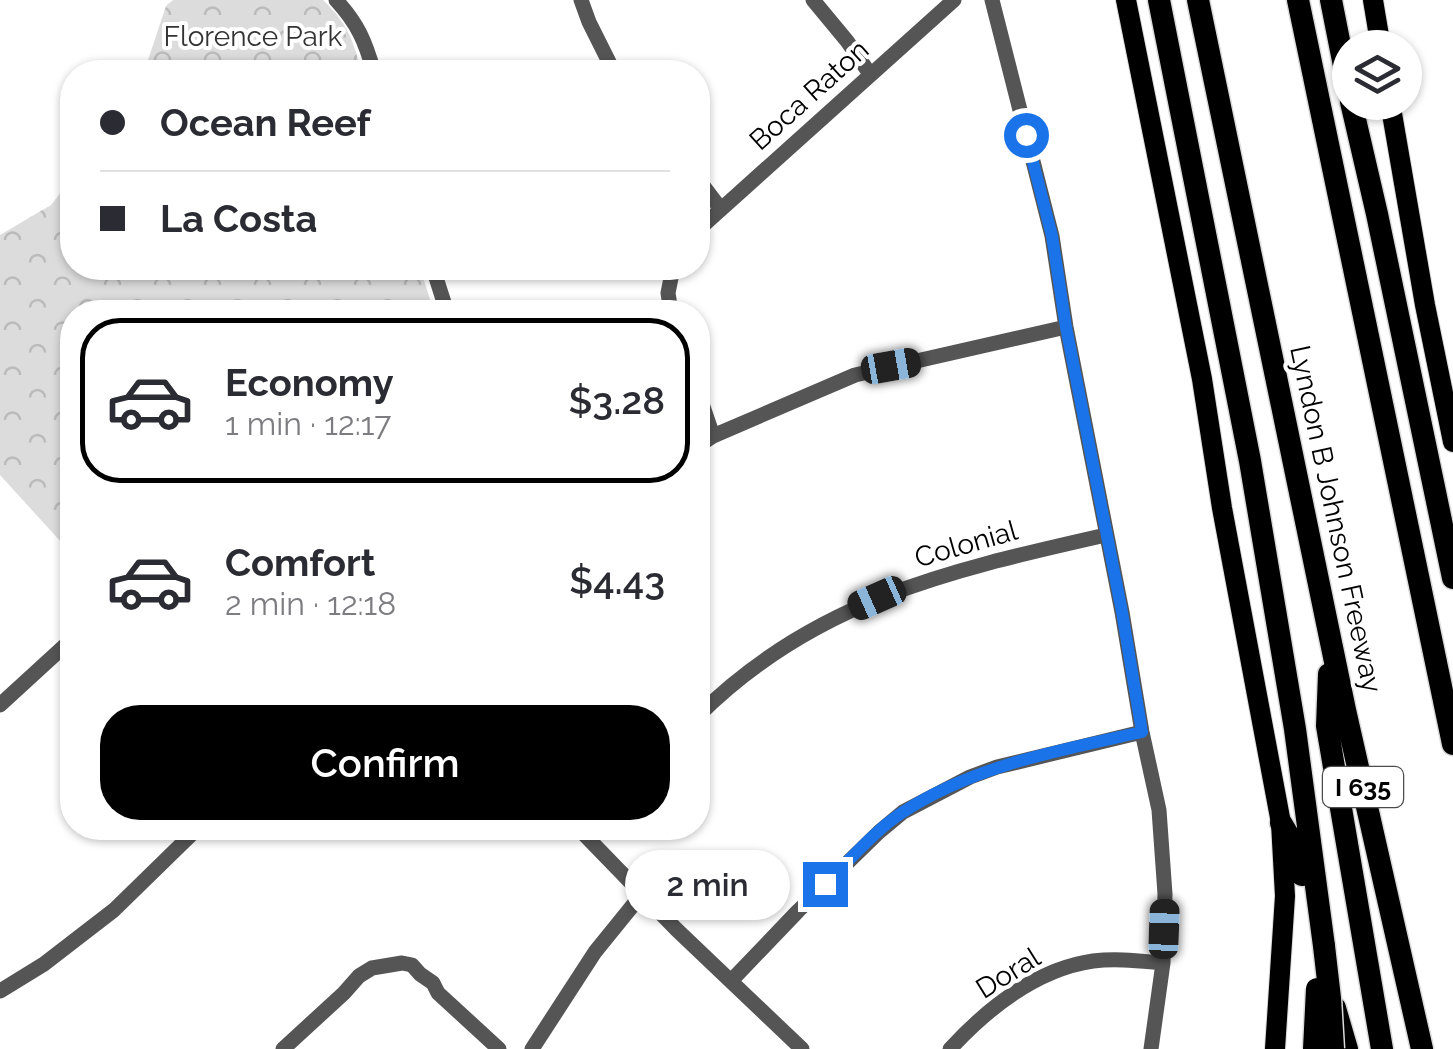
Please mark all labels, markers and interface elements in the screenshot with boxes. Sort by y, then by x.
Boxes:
park label: Florence Park [164,20,343,53]
map controls [1332,30,1422,120]
button: layers [1332,30,1422,120]
street label: Boca Raton [743,33,875,157]
text: Ocean Reef [160,100,371,145]
route start [1004,113,1049,158]
text: La Costa [160,196,317,241]
street label: Lyndon B Johnson Freeway [1283,342,1389,696]
car [859,346,923,386]
icon: car [105,356,195,446]
text: Economy [225,360,394,405]
text: $3.28 [569,378,665,423]
text: 1 min · 12:17 [225,405,391,442]
street label: Colonial [911,514,1022,574]
icon: car [105,536,195,626]
text: Comfort [225,540,375,585]
text: $4.43 [569,558,665,603]
car [843,572,911,624]
text: 2 min · 12:18 [225,585,396,622]
button: Confirm [100,705,670,820]
road number: I 635 [1323,767,1403,807]
callout: 2 min [625,849,790,919]
route end [803,862,848,907]
text: 2 min [667,866,748,903]
car [1148,898,1180,960]
street label: Doral [970,940,1046,1005]

